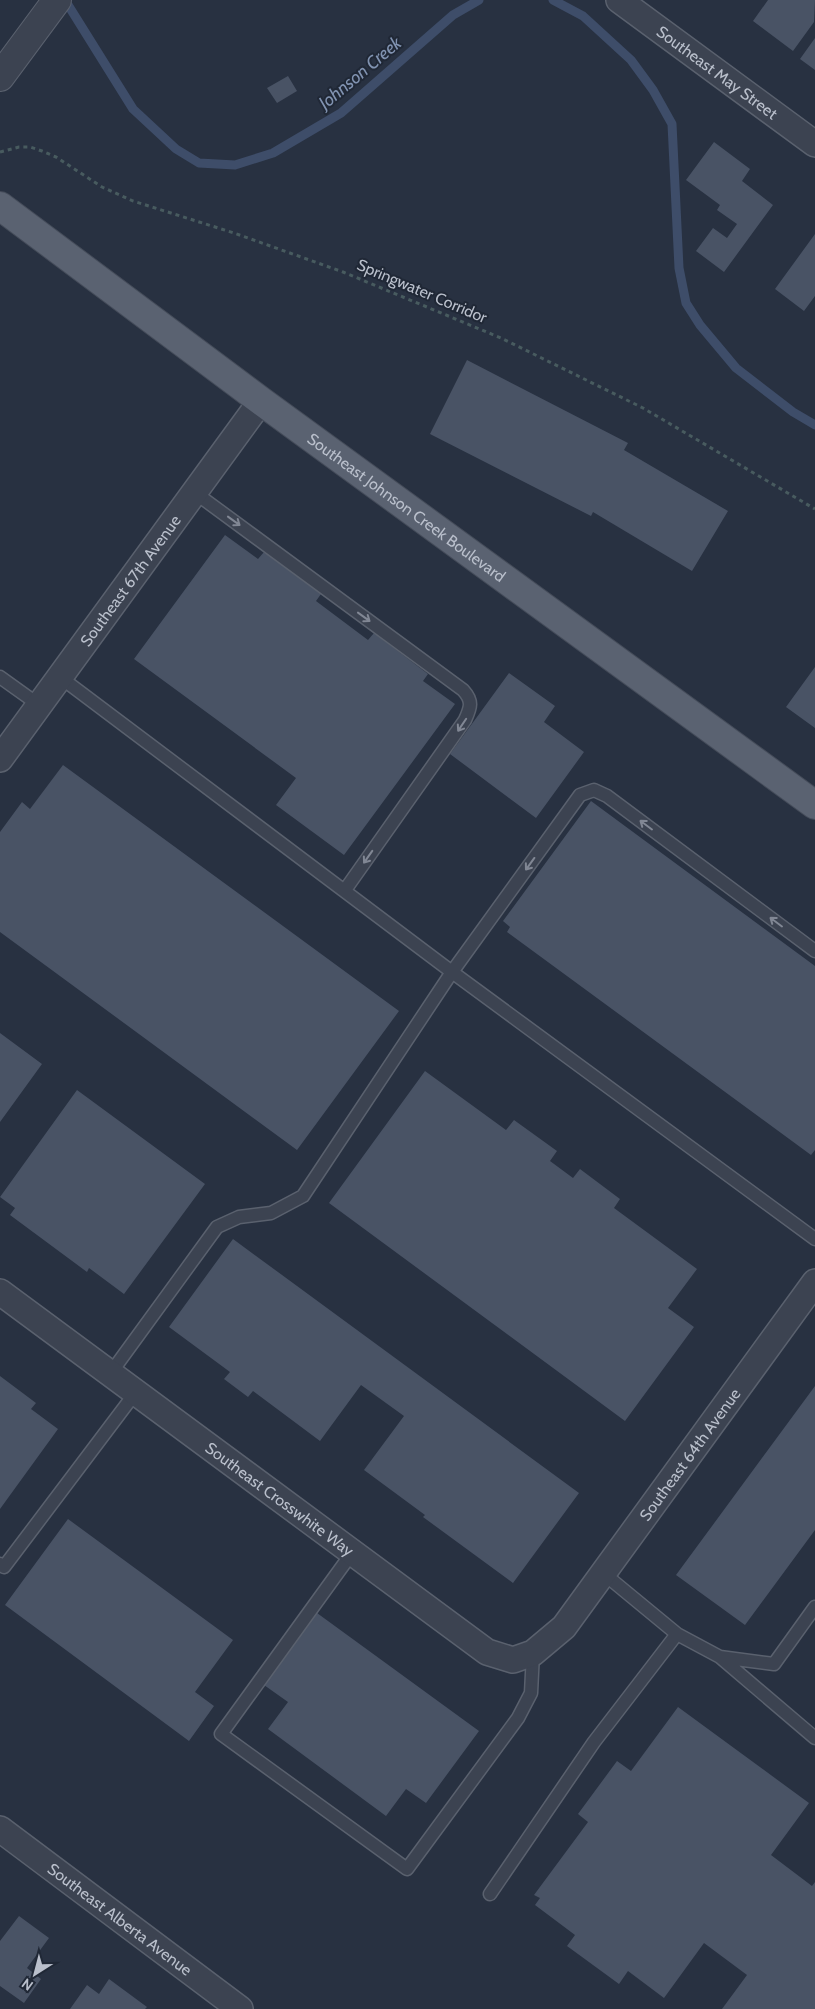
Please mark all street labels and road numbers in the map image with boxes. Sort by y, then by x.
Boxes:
street label: Southeast May Street [653,22,782,123]
street label: Springwater Corridor [354,255,491,327]
street label: Southeast Johnson Creek Boulevard [304,429,509,586]
street label: Southeast 67th Avenue [76,511,184,650]
street label: Southeast 64th Avenue [635,1384,744,1524]
street label: Southeast Crosswhite Way [202,1438,358,1560]
street label: Southeast Alberta Avenue [44,1859,196,1979]

